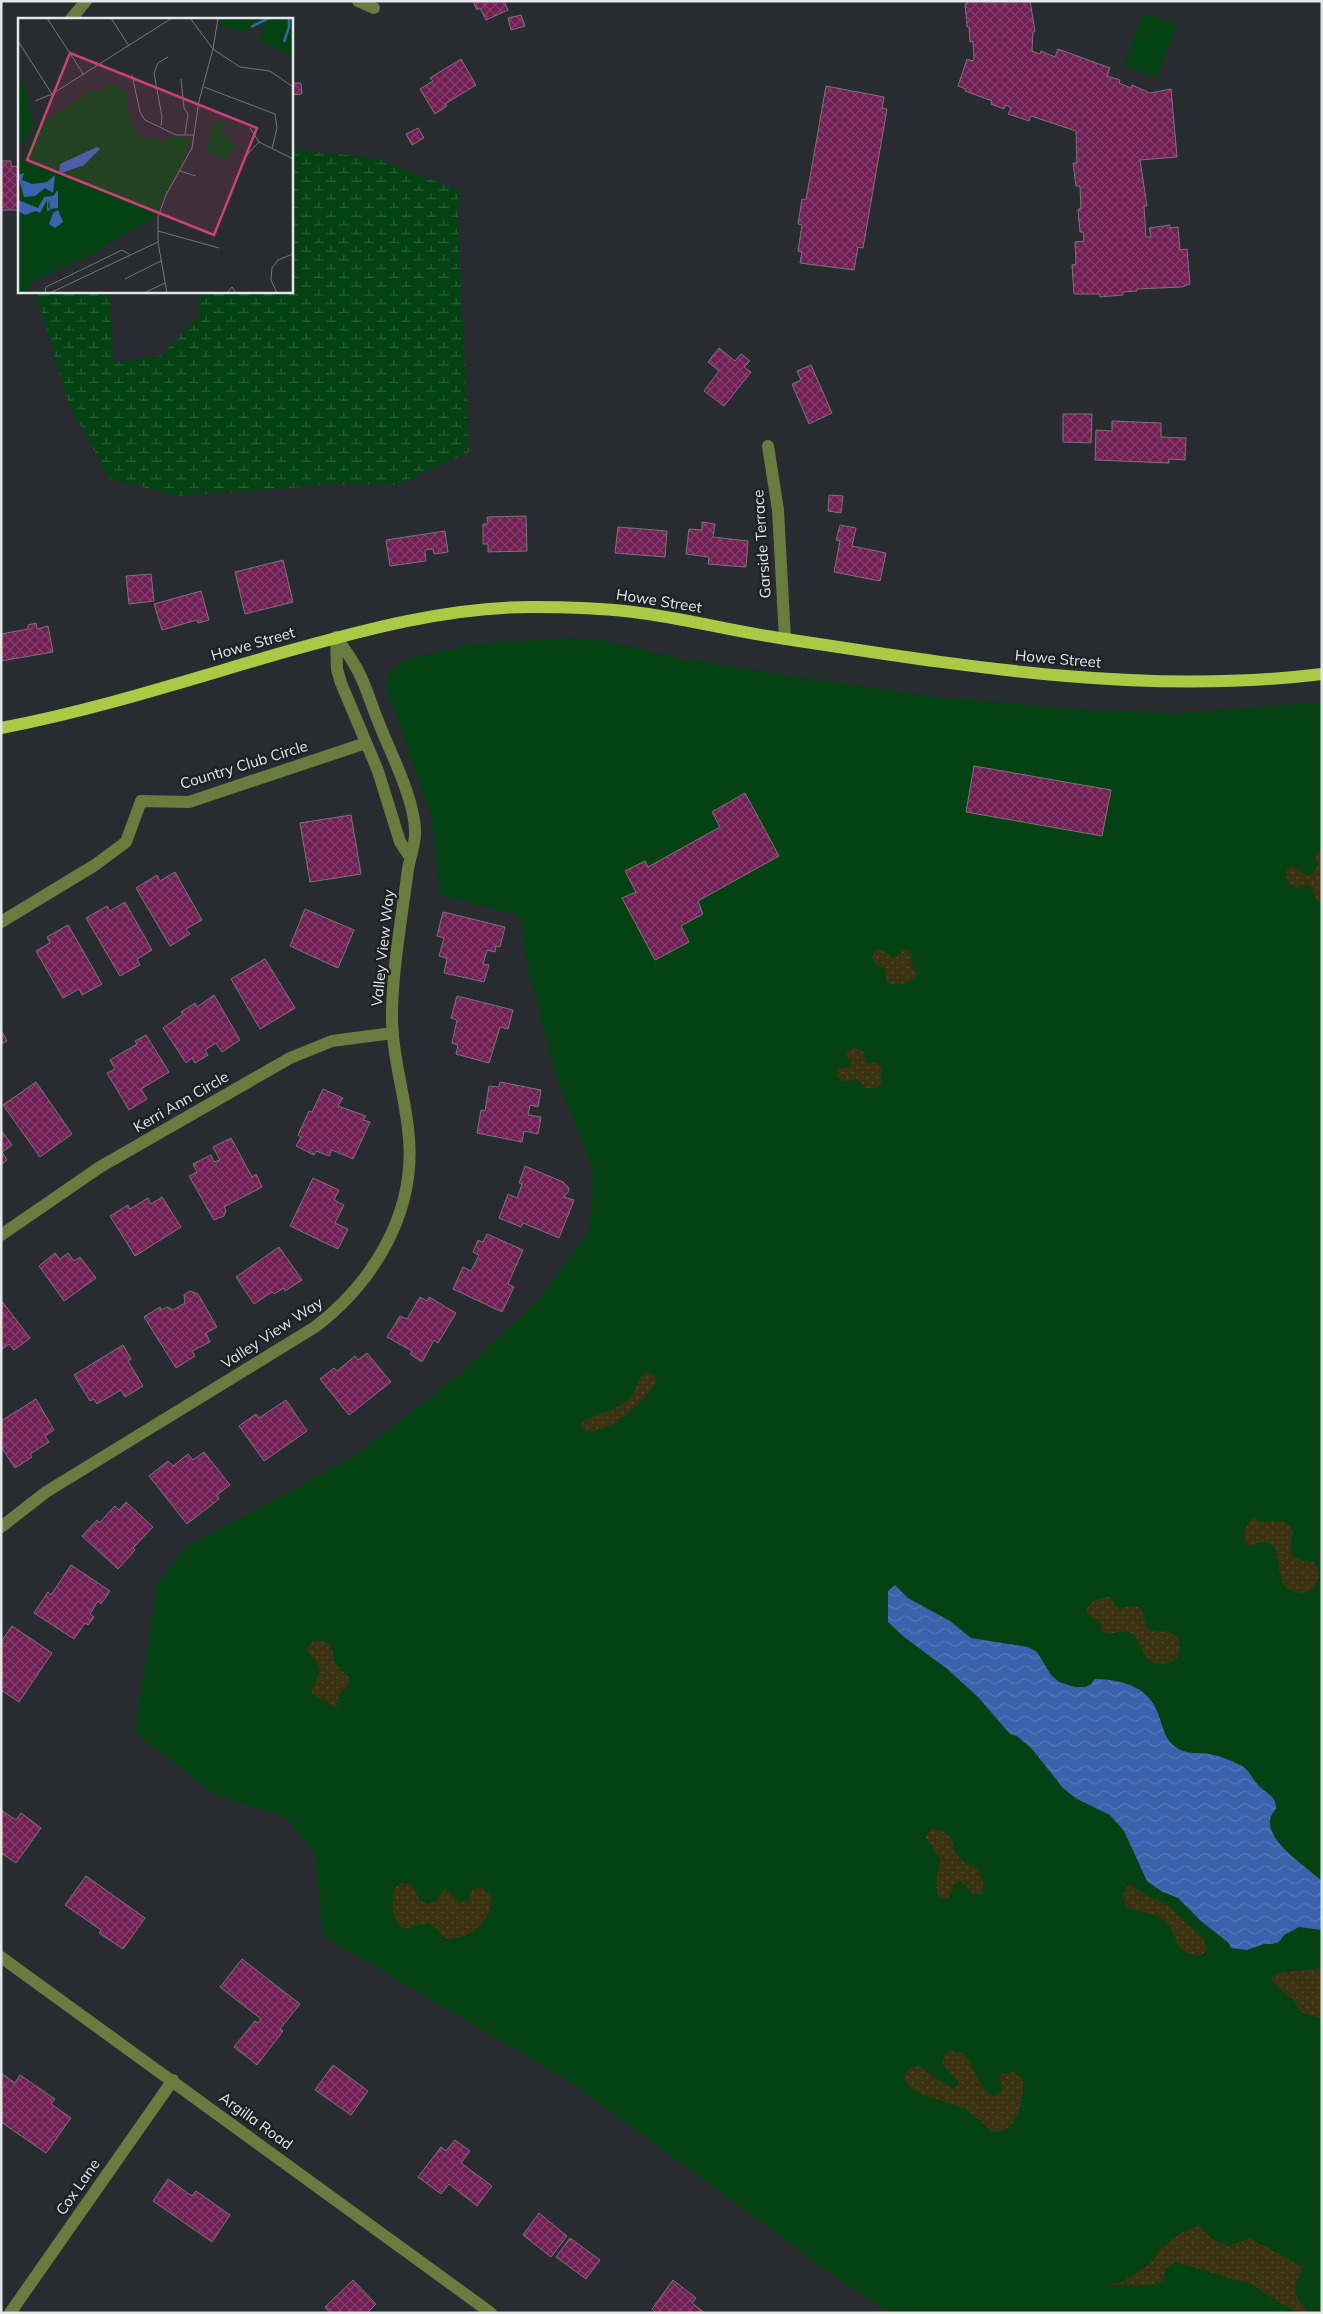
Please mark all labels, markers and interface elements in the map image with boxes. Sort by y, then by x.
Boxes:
inset map [18,18,292,292]
street label: Garside Terrace [748,489,775,599]
street label: Howe Street [615,584,703,617]
street label: Howe Street [209,622,297,665]
street label: Howe Street [1014,645,1102,672]
street label: Country Club Circle [178,736,310,793]
street label: Valley View Way [367,889,398,1007]
street label: Kerri Ann Circle [130,1067,232,1136]
street label: Valley View Way [217,1293,326,1373]
street label: Argilla Road [216,2088,297,2154]
street label: Cox Lane [51,2155,104,2218]

